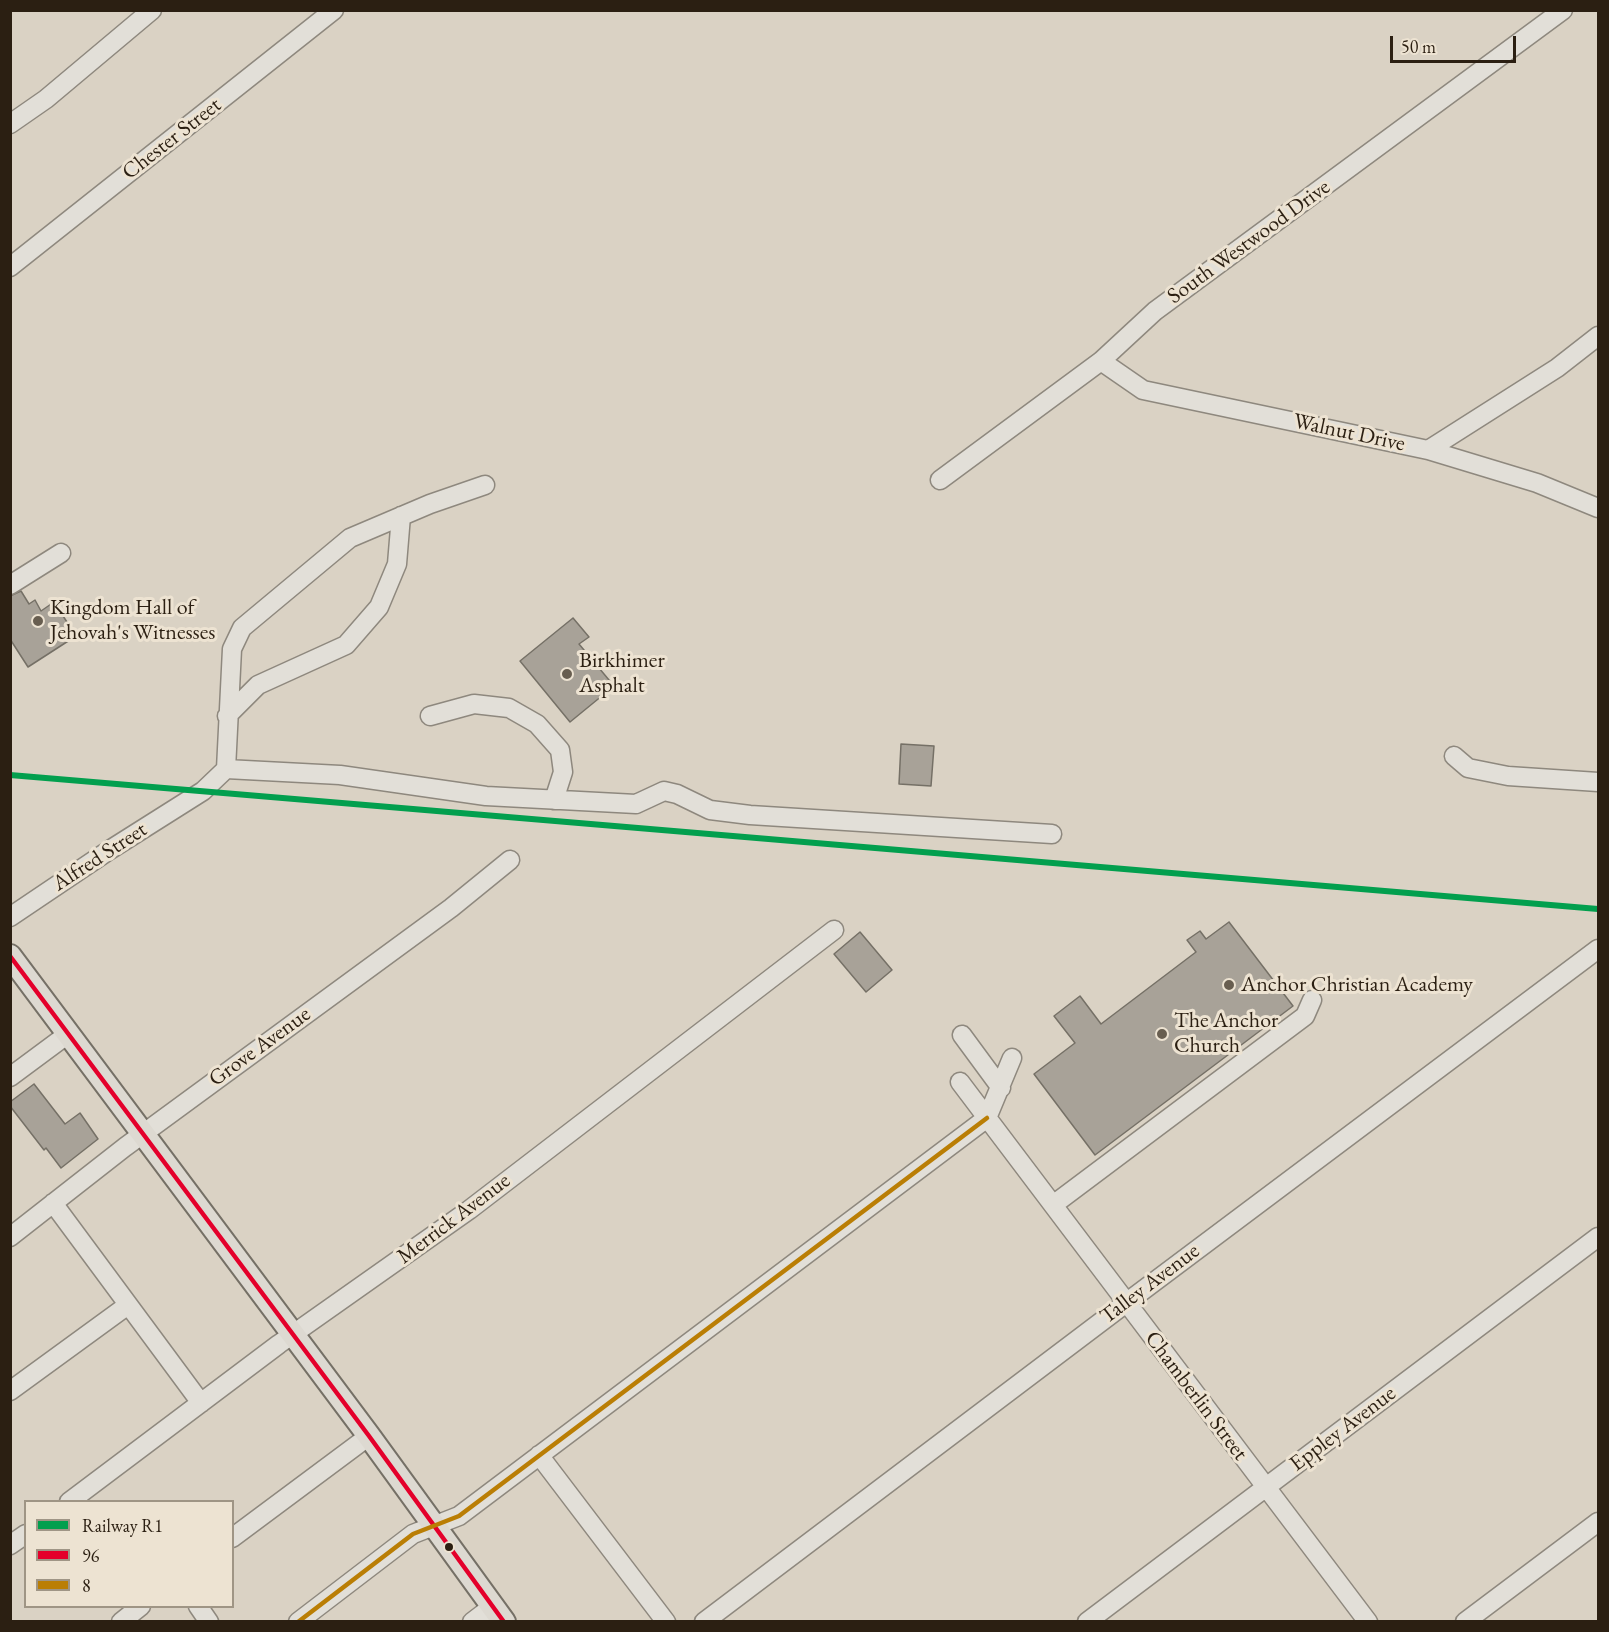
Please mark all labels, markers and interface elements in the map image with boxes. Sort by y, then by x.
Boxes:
scale bar [1393,24,1519,62]
text: 50 m [1401,35,1436,58]
street label: Chester Street [117,92,227,186]
street label: South Westwood Drive [1162,174,1336,310]
street label: Walnut Drive [1291,408,1407,458]
place label: Kingdom Hall of Jehovah's Witnesses [50,595,215,646]
marker: Kingdom Hall of Jehovah's Witnesses [31,614,45,628]
place label: Birkhimer Asphalt [579,648,665,700]
marker: Birkhimer Asphalt [560,667,574,681]
street label: Alfred Street [48,817,152,897]
place label: Anchor Christian Academy [1241,972,1473,998]
marker: Anchor Christian Academy [1222,978,1236,992]
street label: Grove Avenue [204,1001,316,1093]
place label: The Anchor Church [1174,1008,1278,1060]
marker: The Anchor Church [1155,1027,1169,1041]
street label: Merrick Avenue [392,1168,516,1270]
street label: Talley Avenue [1095,1238,1205,1330]
street label: Chamberlin Street [1139,1326,1253,1466]
street label: Eppley Avenue [1285,1381,1401,1477]
legend [24,1500,234,1608]
text: Railway R1 [82,1514,163,1537]
unlabelled marker [443,1541,455,1553]
text: 96 [82,1544,99,1567]
text: 8 [82,1574,91,1597]

